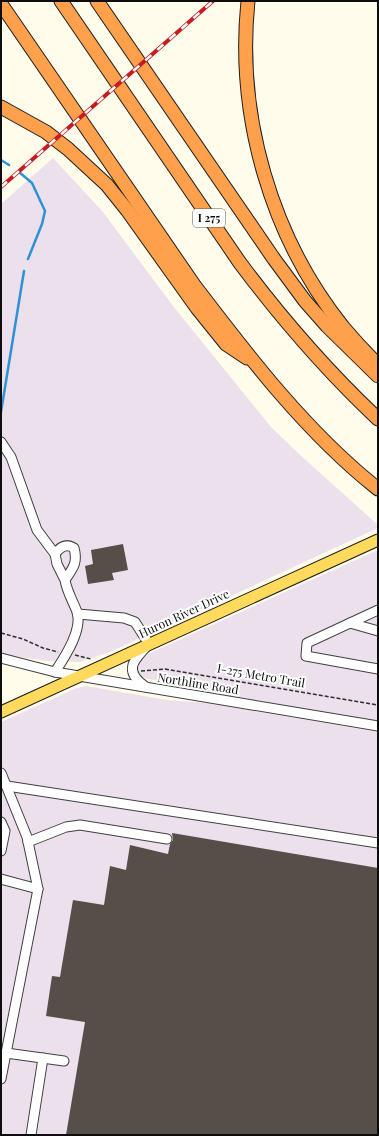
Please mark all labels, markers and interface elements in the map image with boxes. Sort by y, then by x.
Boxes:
road number: I 275 [193,209,225,227]
street label: Huron River Drive [136,585,232,641]
street label: I-275 Metro Trail [216,659,307,691]
street label: Northline Road [156,669,240,697]

